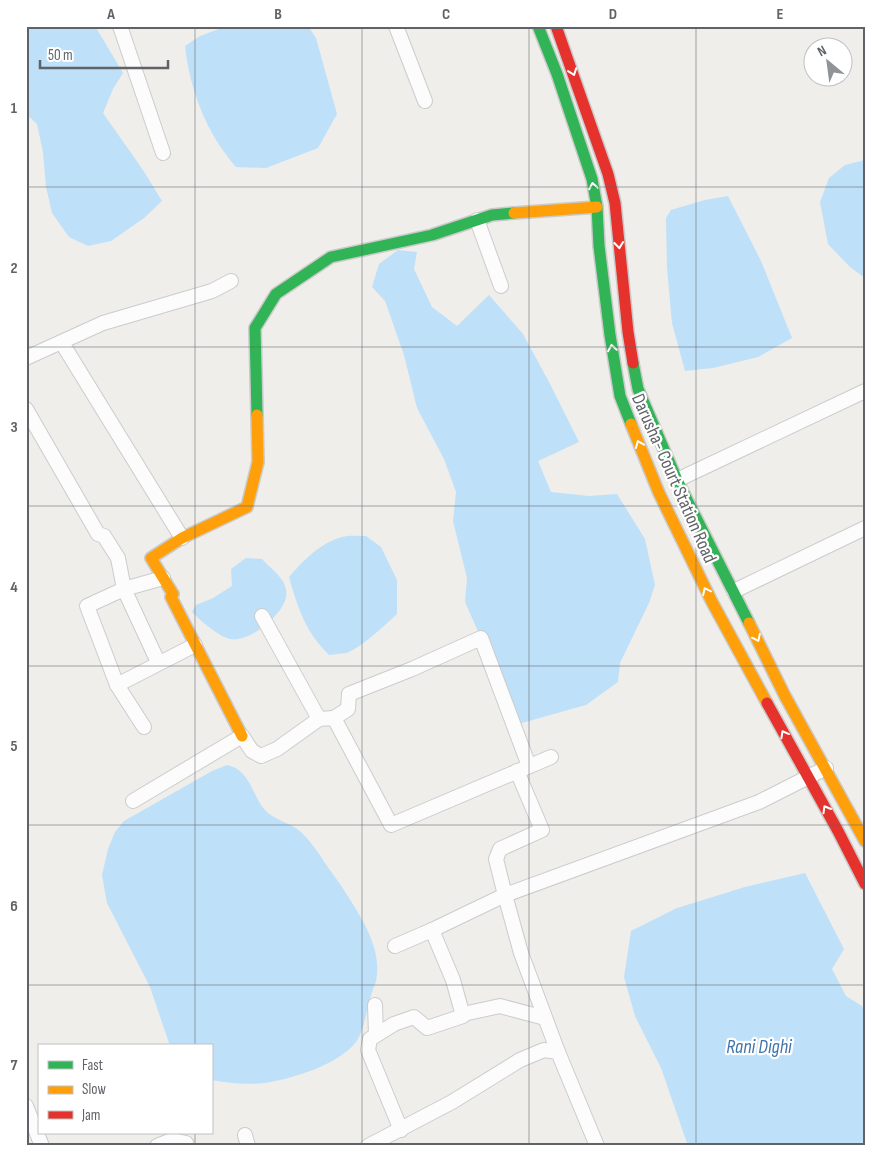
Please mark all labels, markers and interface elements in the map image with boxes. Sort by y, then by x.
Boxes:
text: A [106,5,115,24]
text: B [274,5,282,24]
text: C [442,5,450,24]
text: D [609,5,617,24]
text: E [777,5,784,24]
scale bar [40,38,168,70]
north arrow [804,38,854,88]
text: N [815,42,829,60]
text: 50 m [48,46,73,65]
one-way arrow [567,67,577,76]
text: 1 [11,99,18,118]
one-way arrow [589,182,599,191]
one-way arrow [613,241,624,249]
text: 2 [10,259,18,278]
one-way arrow [607,343,618,351]
street label: Darusha- Court Station Road [626,390,721,567]
text: 3 [10,418,18,437]
one-way arrow [635,440,645,449]
text: 4 [10,578,18,597]
one-way arrow [703,588,713,597]
one-way arrow [751,633,761,642]
one-way arrow [780,731,790,740]
text: 5 [10,737,18,756]
one-way arrow [822,806,832,815]
text: 6 [10,897,18,916]
water label: Rani Dighi [726,1035,793,1059]
legend [38,1044,212,1134]
text: 7 [11,1056,18,1075]
text: Fast [82,1056,104,1075]
text: Slow [82,1080,106,1099]
text: Jam [81,1106,100,1125]

